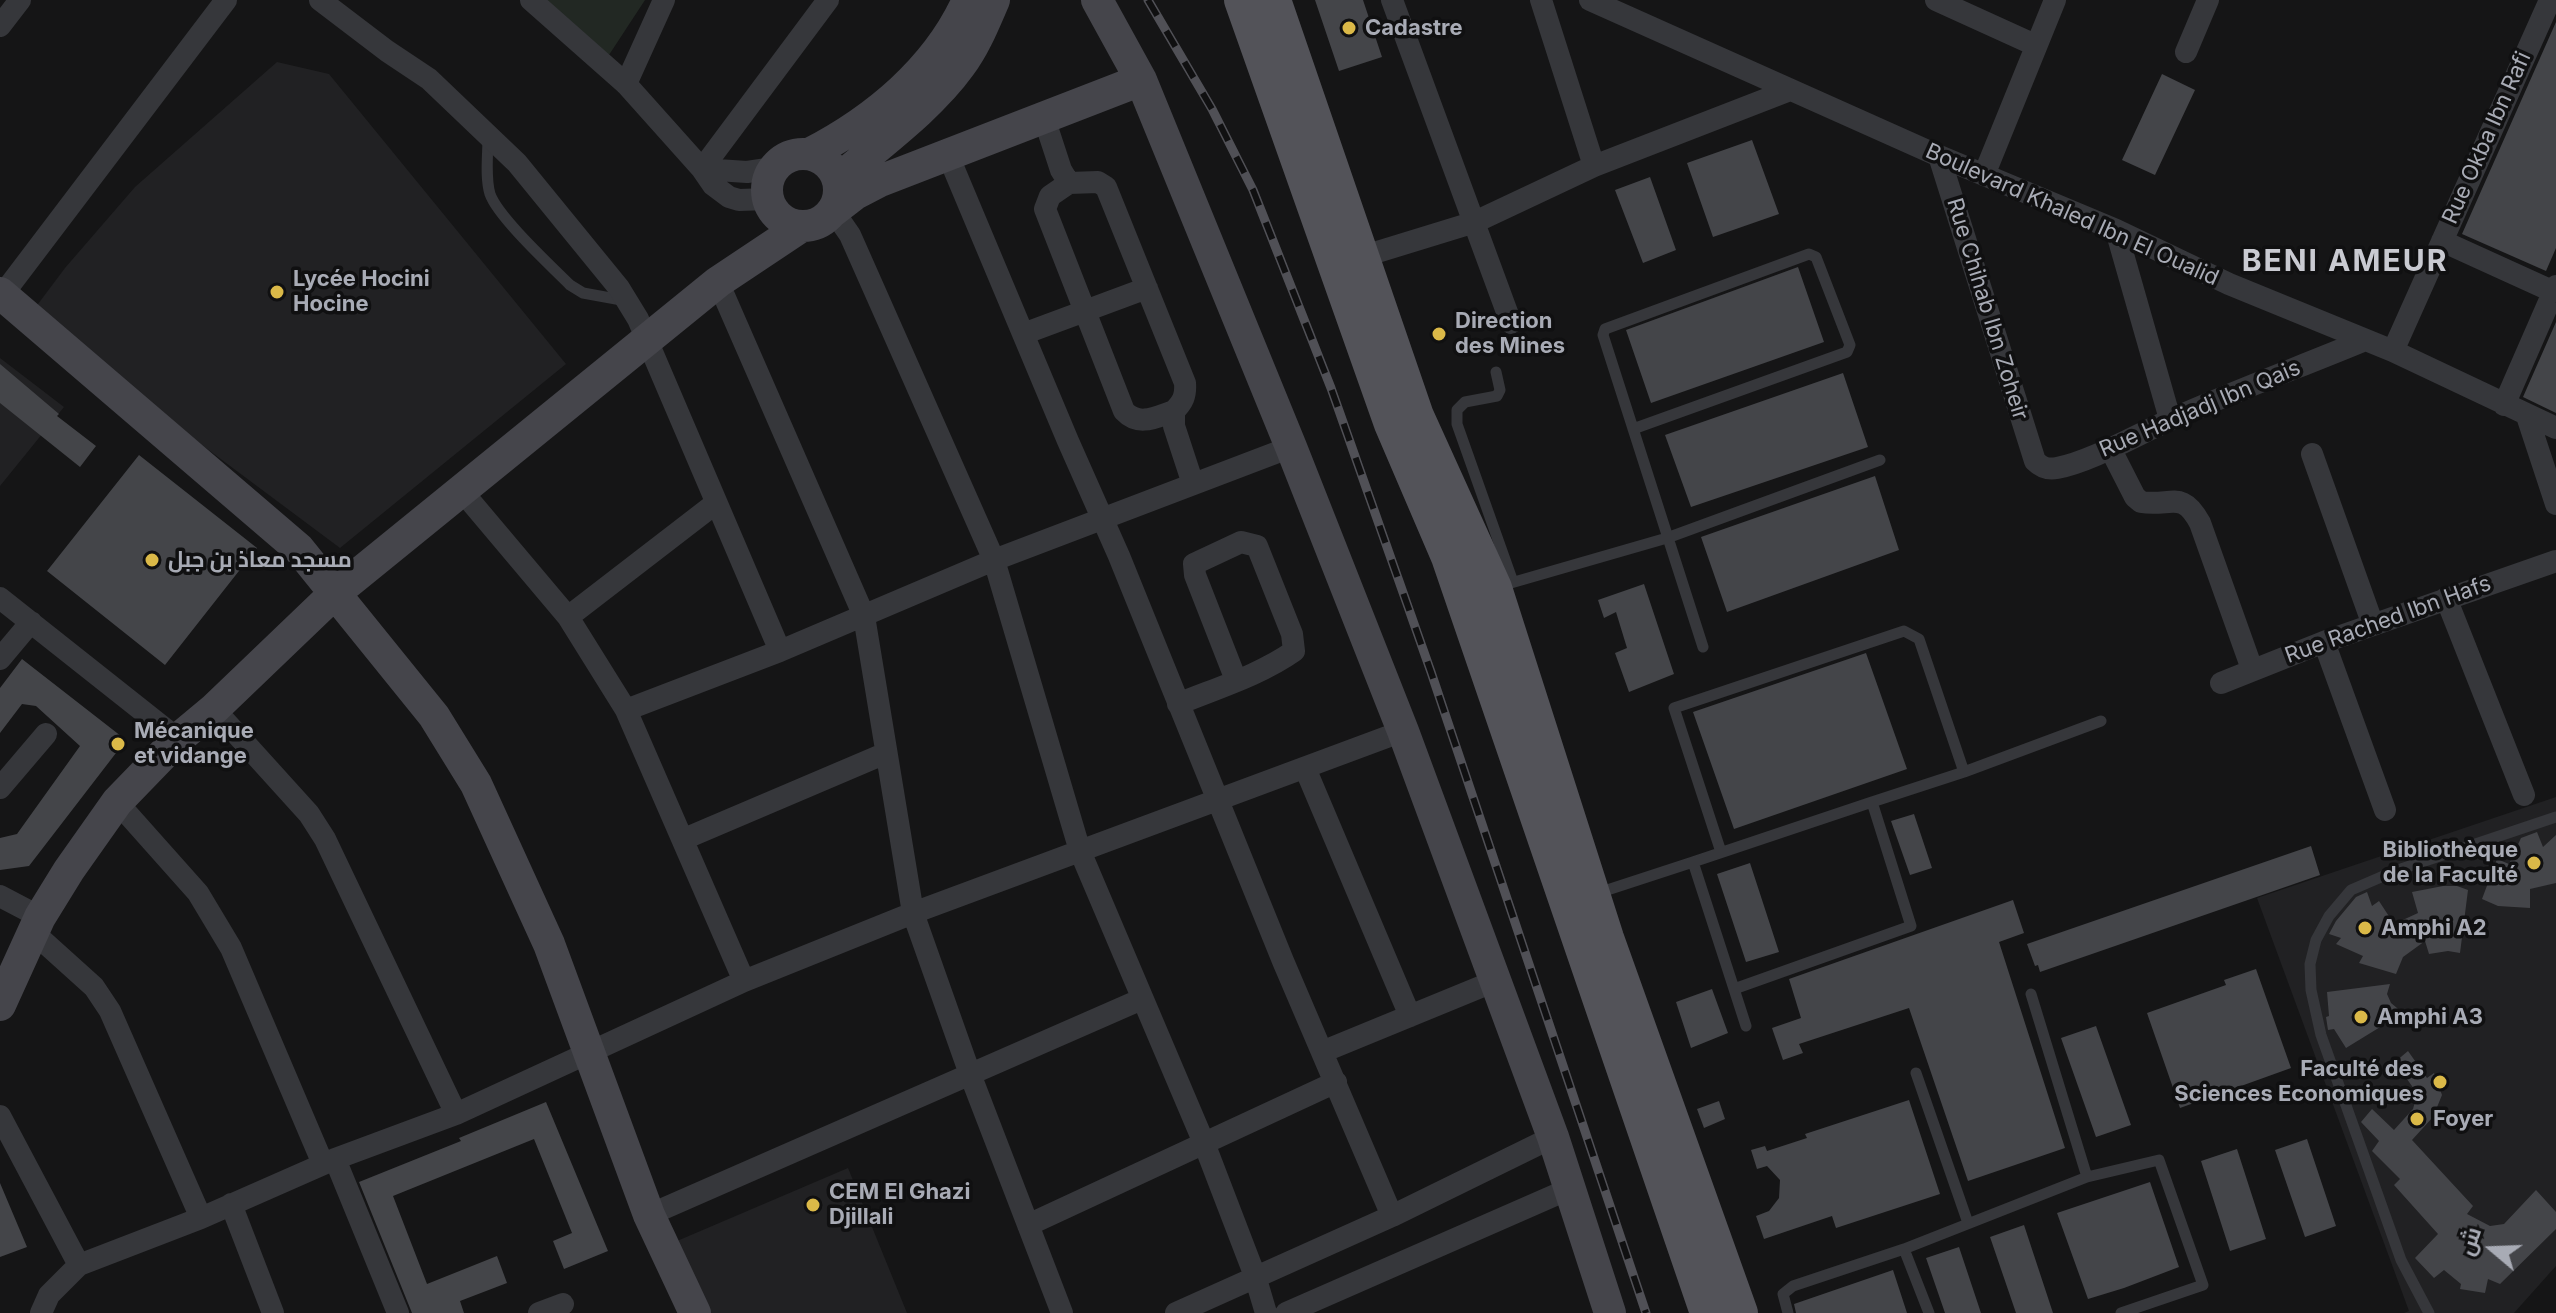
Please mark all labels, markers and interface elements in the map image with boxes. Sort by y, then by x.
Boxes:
place label: Cadastre [1365,15,1463,41]
marker: Cadastre [1340,19,1358,37]
street label: Rue Okba Ibn Rafi [2437,48,2537,228]
street label: Boulevard Khaled Ibn El Oualid [1921,138,2223,292]
street label: Rue Chihab Ibn Zoheir [1941,195,2033,423]
district label: BENI AMEUR [2242,244,2448,280]
place label: Lycée Hocini Hocine [293,266,430,318]
marker: Lycée Hocini Hocine [268,283,286,301]
place label: Direction des Mines [1455,308,1565,360]
marker: Direction des Mines [1430,325,1448,343]
street label: Rue Hadjadj Ibn Qais [2096,355,2304,463]
place label: مسجد معاذ بن جبل [168,547,352,573]
marker: مسجد معاذ بن جبل [143,551,161,569]
street label: Rue Rached Ibn Hafs [2281,570,2495,670]
place label: Mécanique et vidange [134,718,254,770]
marker: Mécanique et vidange [109,735,127,753]
place label: Bibliothèque de la Faculté [2383,837,2518,888]
marker: Bibliothèque de la Faculté [2525,854,2543,872]
place label: Amphi A2 [2381,915,2487,941]
marker: Amphi A2 [2356,919,2374,937]
place label: Amphi A3 [2377,1004,2483,1030]
marker: Amphi A3 [2352,1008,2370,1026]
place label: Faculté des Sciences Economiques [2174,1056,2424,1108]
marker: Faculté des Sciences Economiques [2431,1073,2449,1091]
place label: Foyer [2433,1106,2493,1132]
marker: Foyer [2408,1110,2426,1128]
place label: CEM El Ghazi Djillali [829,1179,970,1230]
marker: CEM El Ghazi Djillali [804,1196,822,1214]
north arrow [2452,1209,2532,1289]
text: ش [2452,1224,2486,1259]

